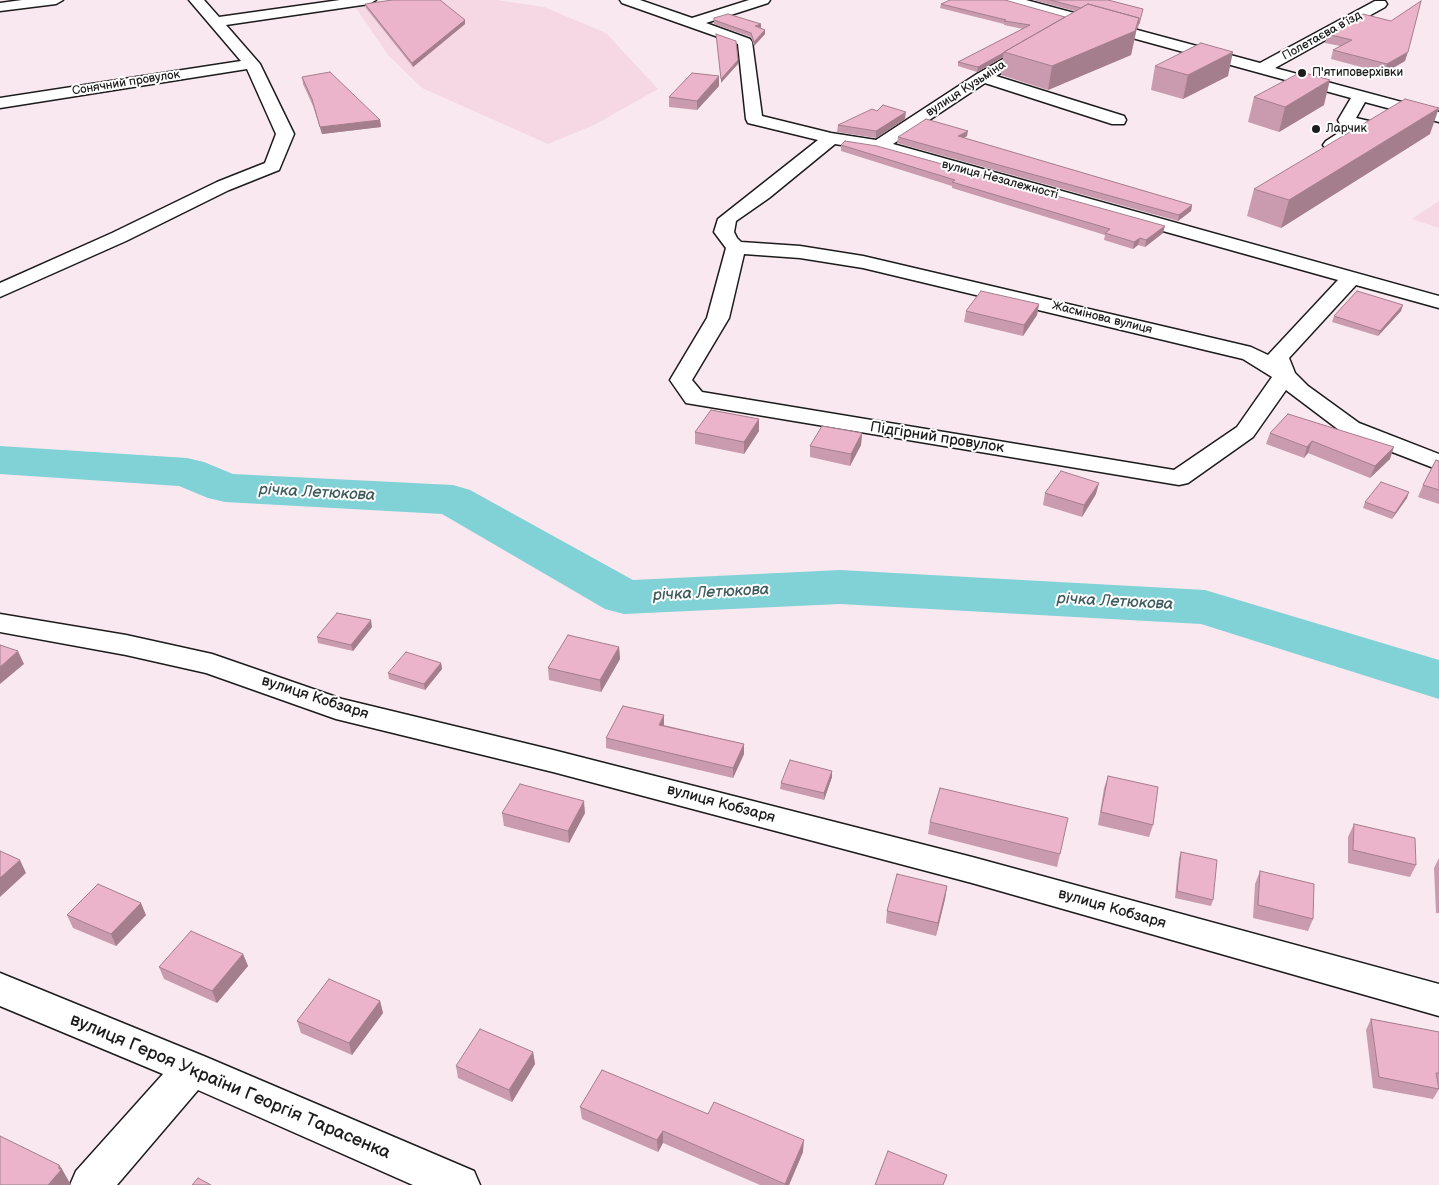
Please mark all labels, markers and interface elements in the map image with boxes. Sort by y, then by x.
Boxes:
street label: Полетаєва в’їзд [1280,8,1364,64]
street label: вулиця Кузьміна [923,58,1009,120]
place label: П'ятиповерхівки [1312,66,1403,80]
street label: Сонячний провулок [71,67,181,99]
marker: П'ятиповерхівки [1296,67,1308,79]
place label: Ларчик [1326,122,1367,136]
marker: Ларчик [1310,123,1322,135]
street label: вулиця Незалежності [940,158,1060,202]
street label: Жасмінова вулиця [1050,299,1154,337]
street label: Підгірний провулок [869,419,1005,457]
water label: річка Летюкова [258,480,376,506]
water label: річка Летюкова [652,580,770,606]
water label: річка Летюкова [1056,589,1174,615]
street label: вулиця Кобзаря [259,672,371,724]
street label: вулиця Кобзаря [665,781,777,827]
street label: вулиця Кобзаря [1056,885,1168,933]
street label: вулиця Героя України Георгія Тарасенка [67,1009,393,1165]

